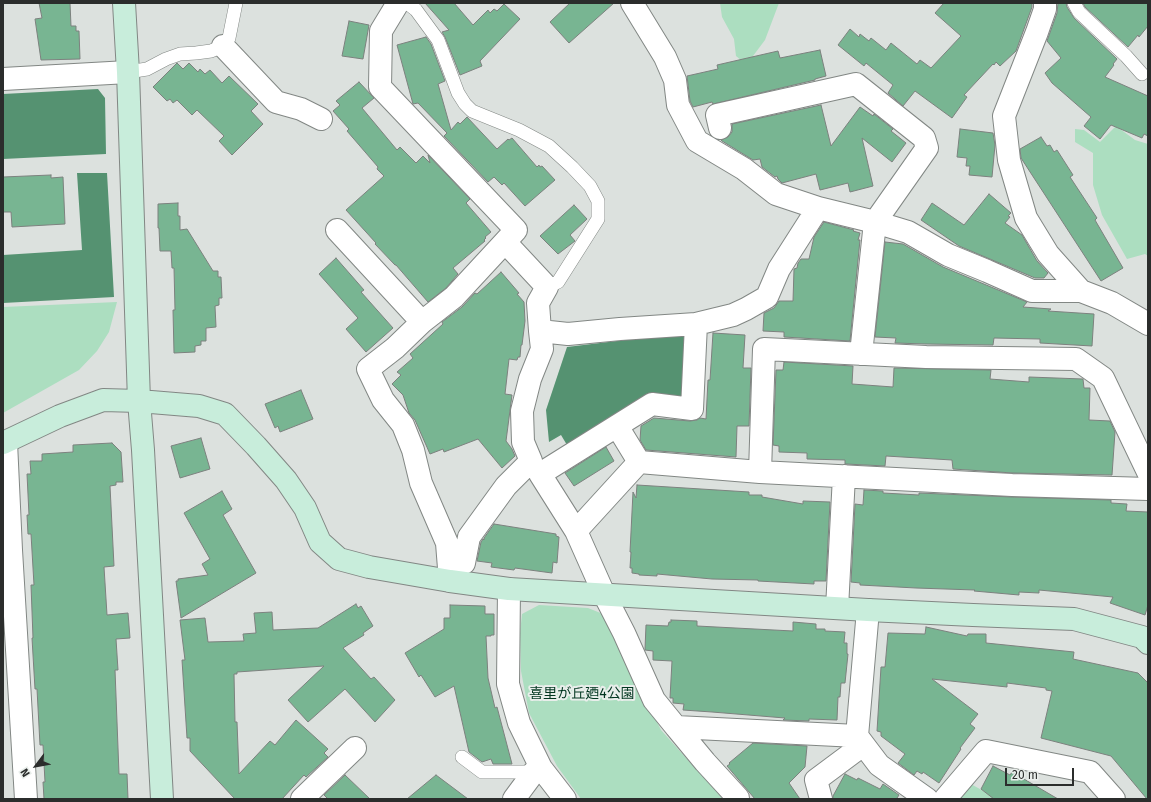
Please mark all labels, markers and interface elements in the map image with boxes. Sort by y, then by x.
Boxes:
park label: 喜里が丘廼4公園 [529,686,635,702]
north arrow [16,746,56,786]
scale bar [1007,760,1076,786]
text: N [18,766,33,779]
text: 20 m [1012,768,1038,782]

